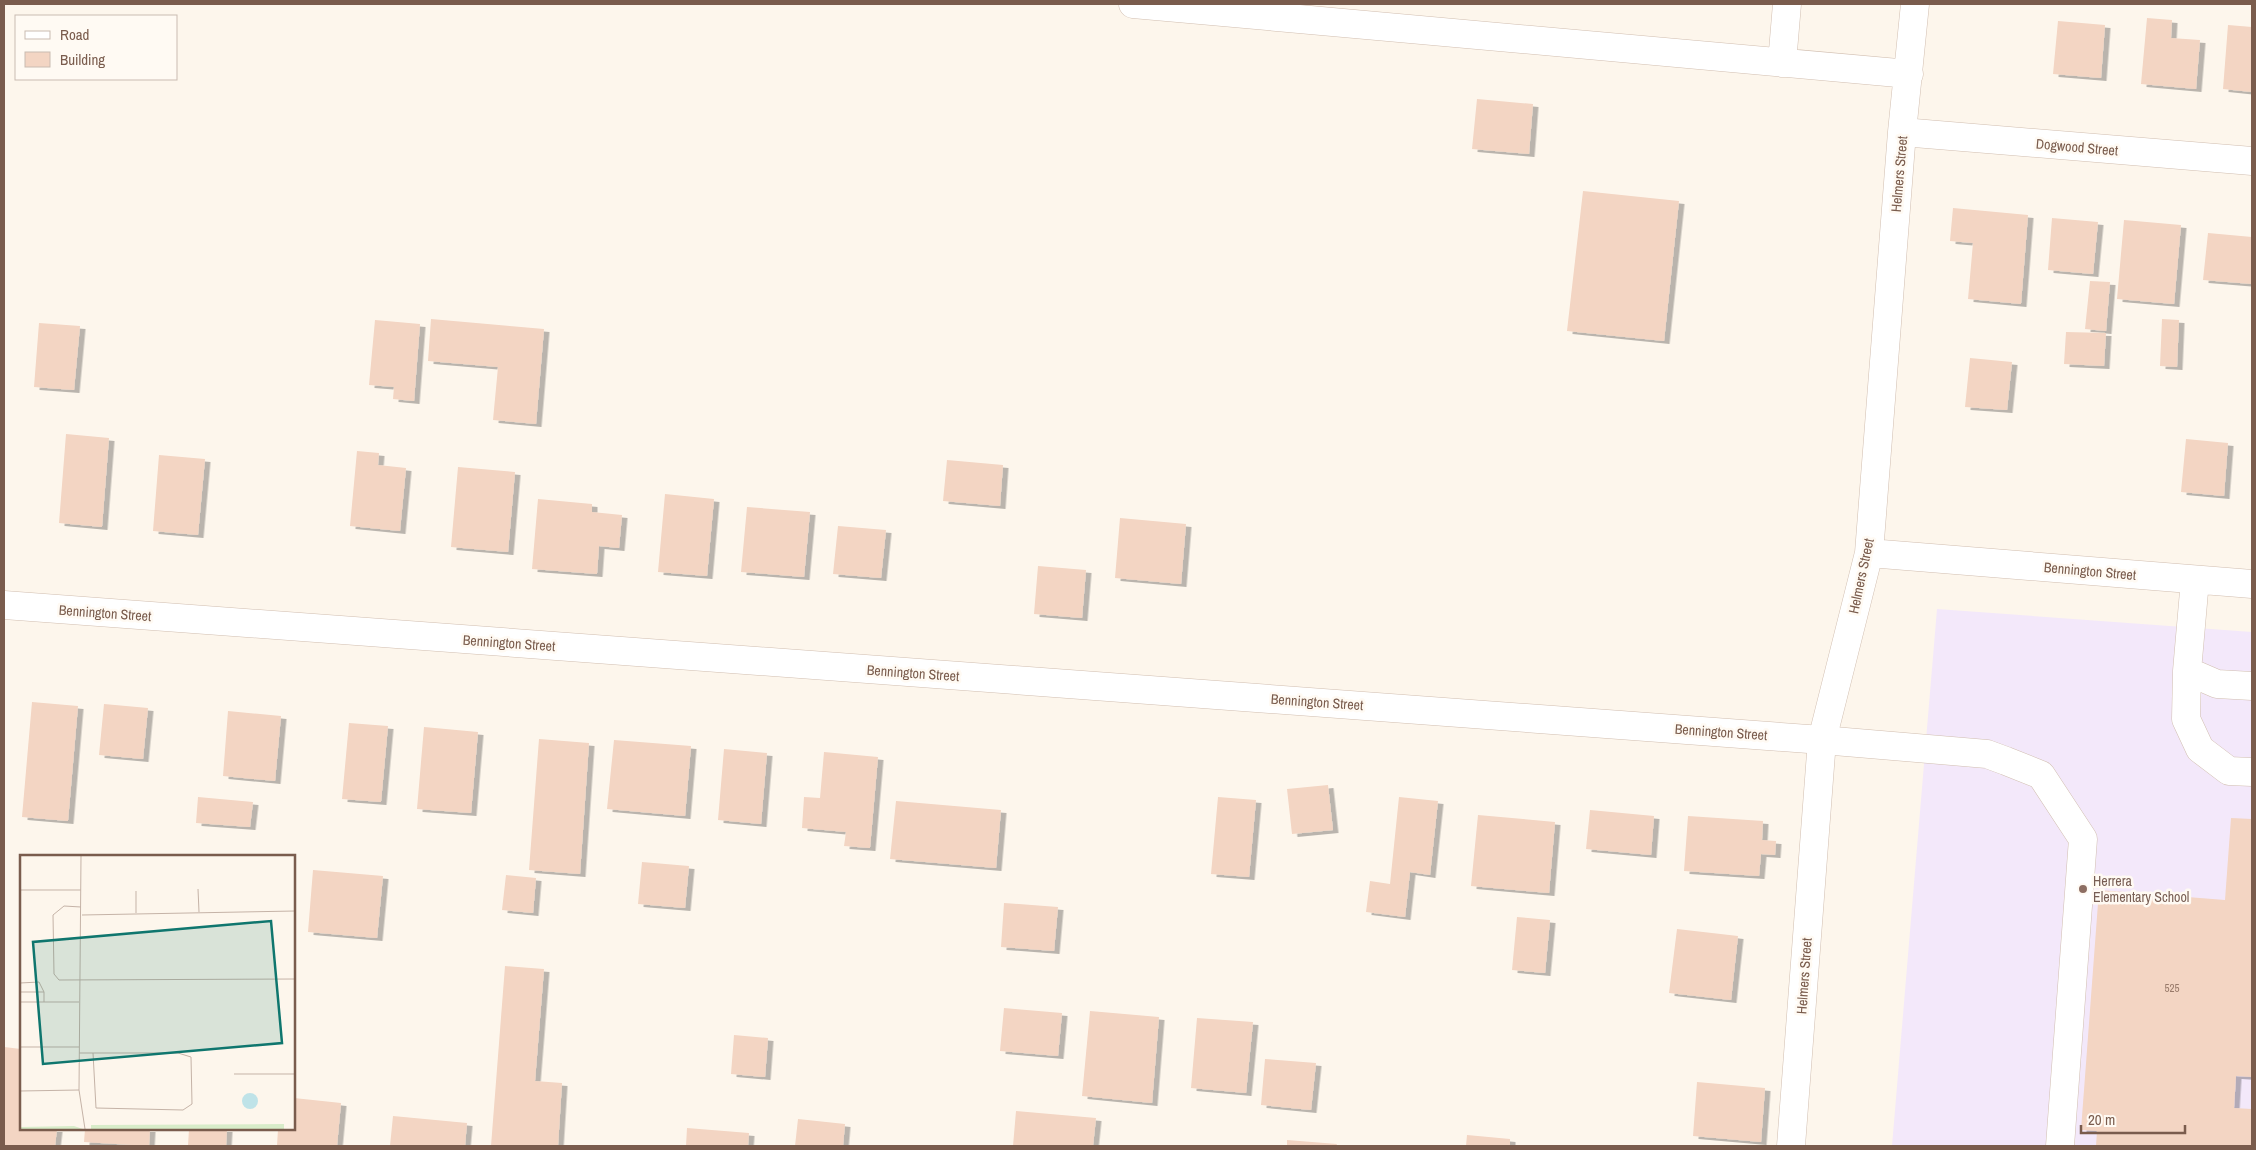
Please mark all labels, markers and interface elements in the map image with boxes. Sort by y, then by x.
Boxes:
legend [15,15,178,80]
text: Road [60,24,89,45]
text: Building [60,49,105,70]
street label: Dogwood Street [2035,134,2119,160]
street label: Helmers Street [1887,135,1911,213]
street label: Helmers Street [1844,537,1878,615]
street label: Bennington Street [2043,558,2137,584]
street label: Bennington Street [58,601,152,625]
street label: Bennington Street [462,631,556,655]
street label: Bennington Street [866,661,960,685]
street label: Bennington Street [1270,690,1364,714]
street label: Bennington Street [1674,720,1768,744]
inset map [20,855,295,1130]
place label: Herrera Elementary School [2093,872,2189,906]
marker: Herrera Elementary School [2077,883,2089,895]
street label: Helmers Street [1792,937,1816,1015]
house number: 525 [2164,981,2180,995]
scale bar [2081,1102,2185,1134]
text: 20 m [2088,1109,2115,1130]

